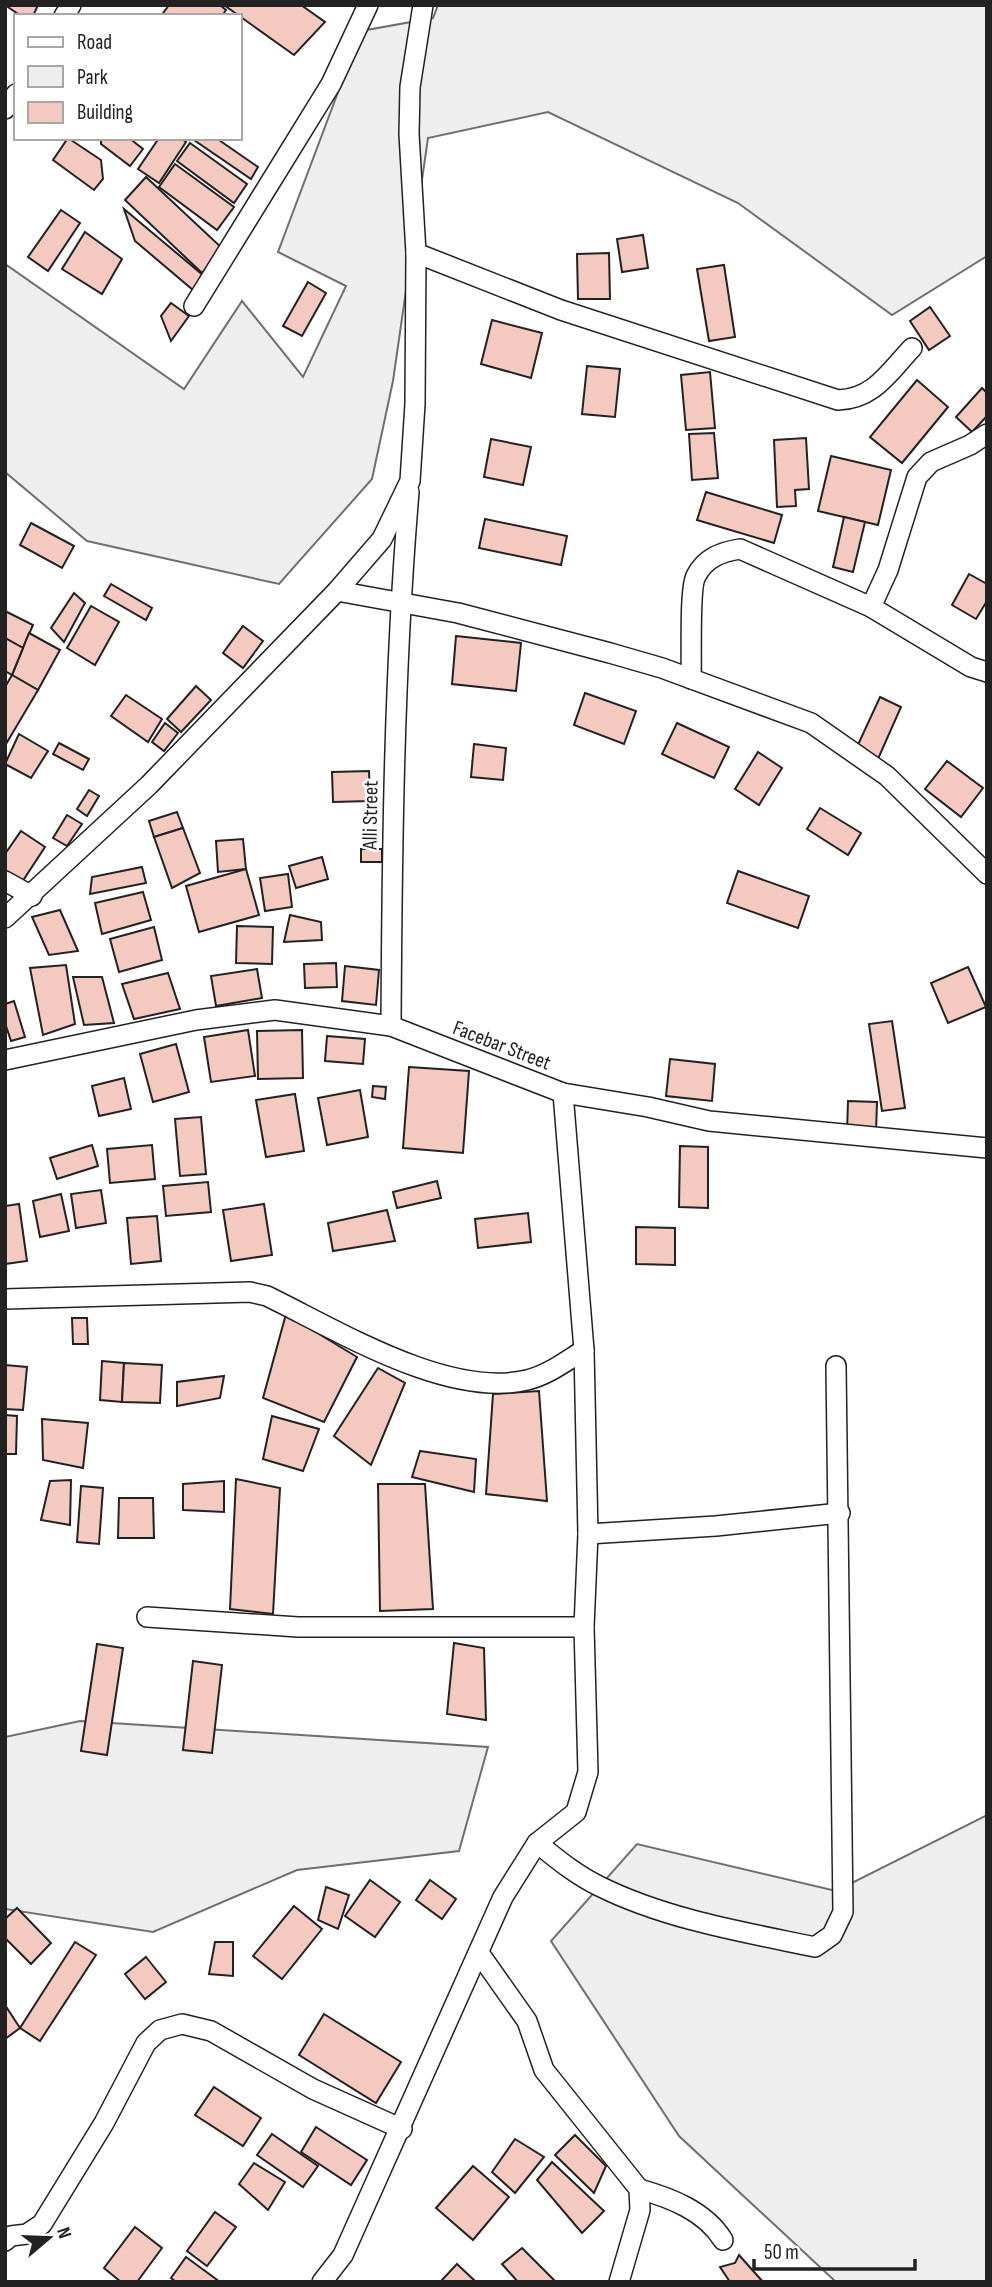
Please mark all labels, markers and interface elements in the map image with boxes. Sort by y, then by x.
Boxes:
legend [14,14,242,140]
text: Road [77,30,112,55]
text: Park [77,65,108,90]
text: Building [77,100,133,125]
street label: Alli Street [357,780,384,851]
street label: Facebar Street [449,1015,554,1076]
north arrow [14,2203,84,2273]
text: N [51,2224,76,2241]
scale bar [754,2228,915,2272]
text: 50 m [764,2240,799,2265]

